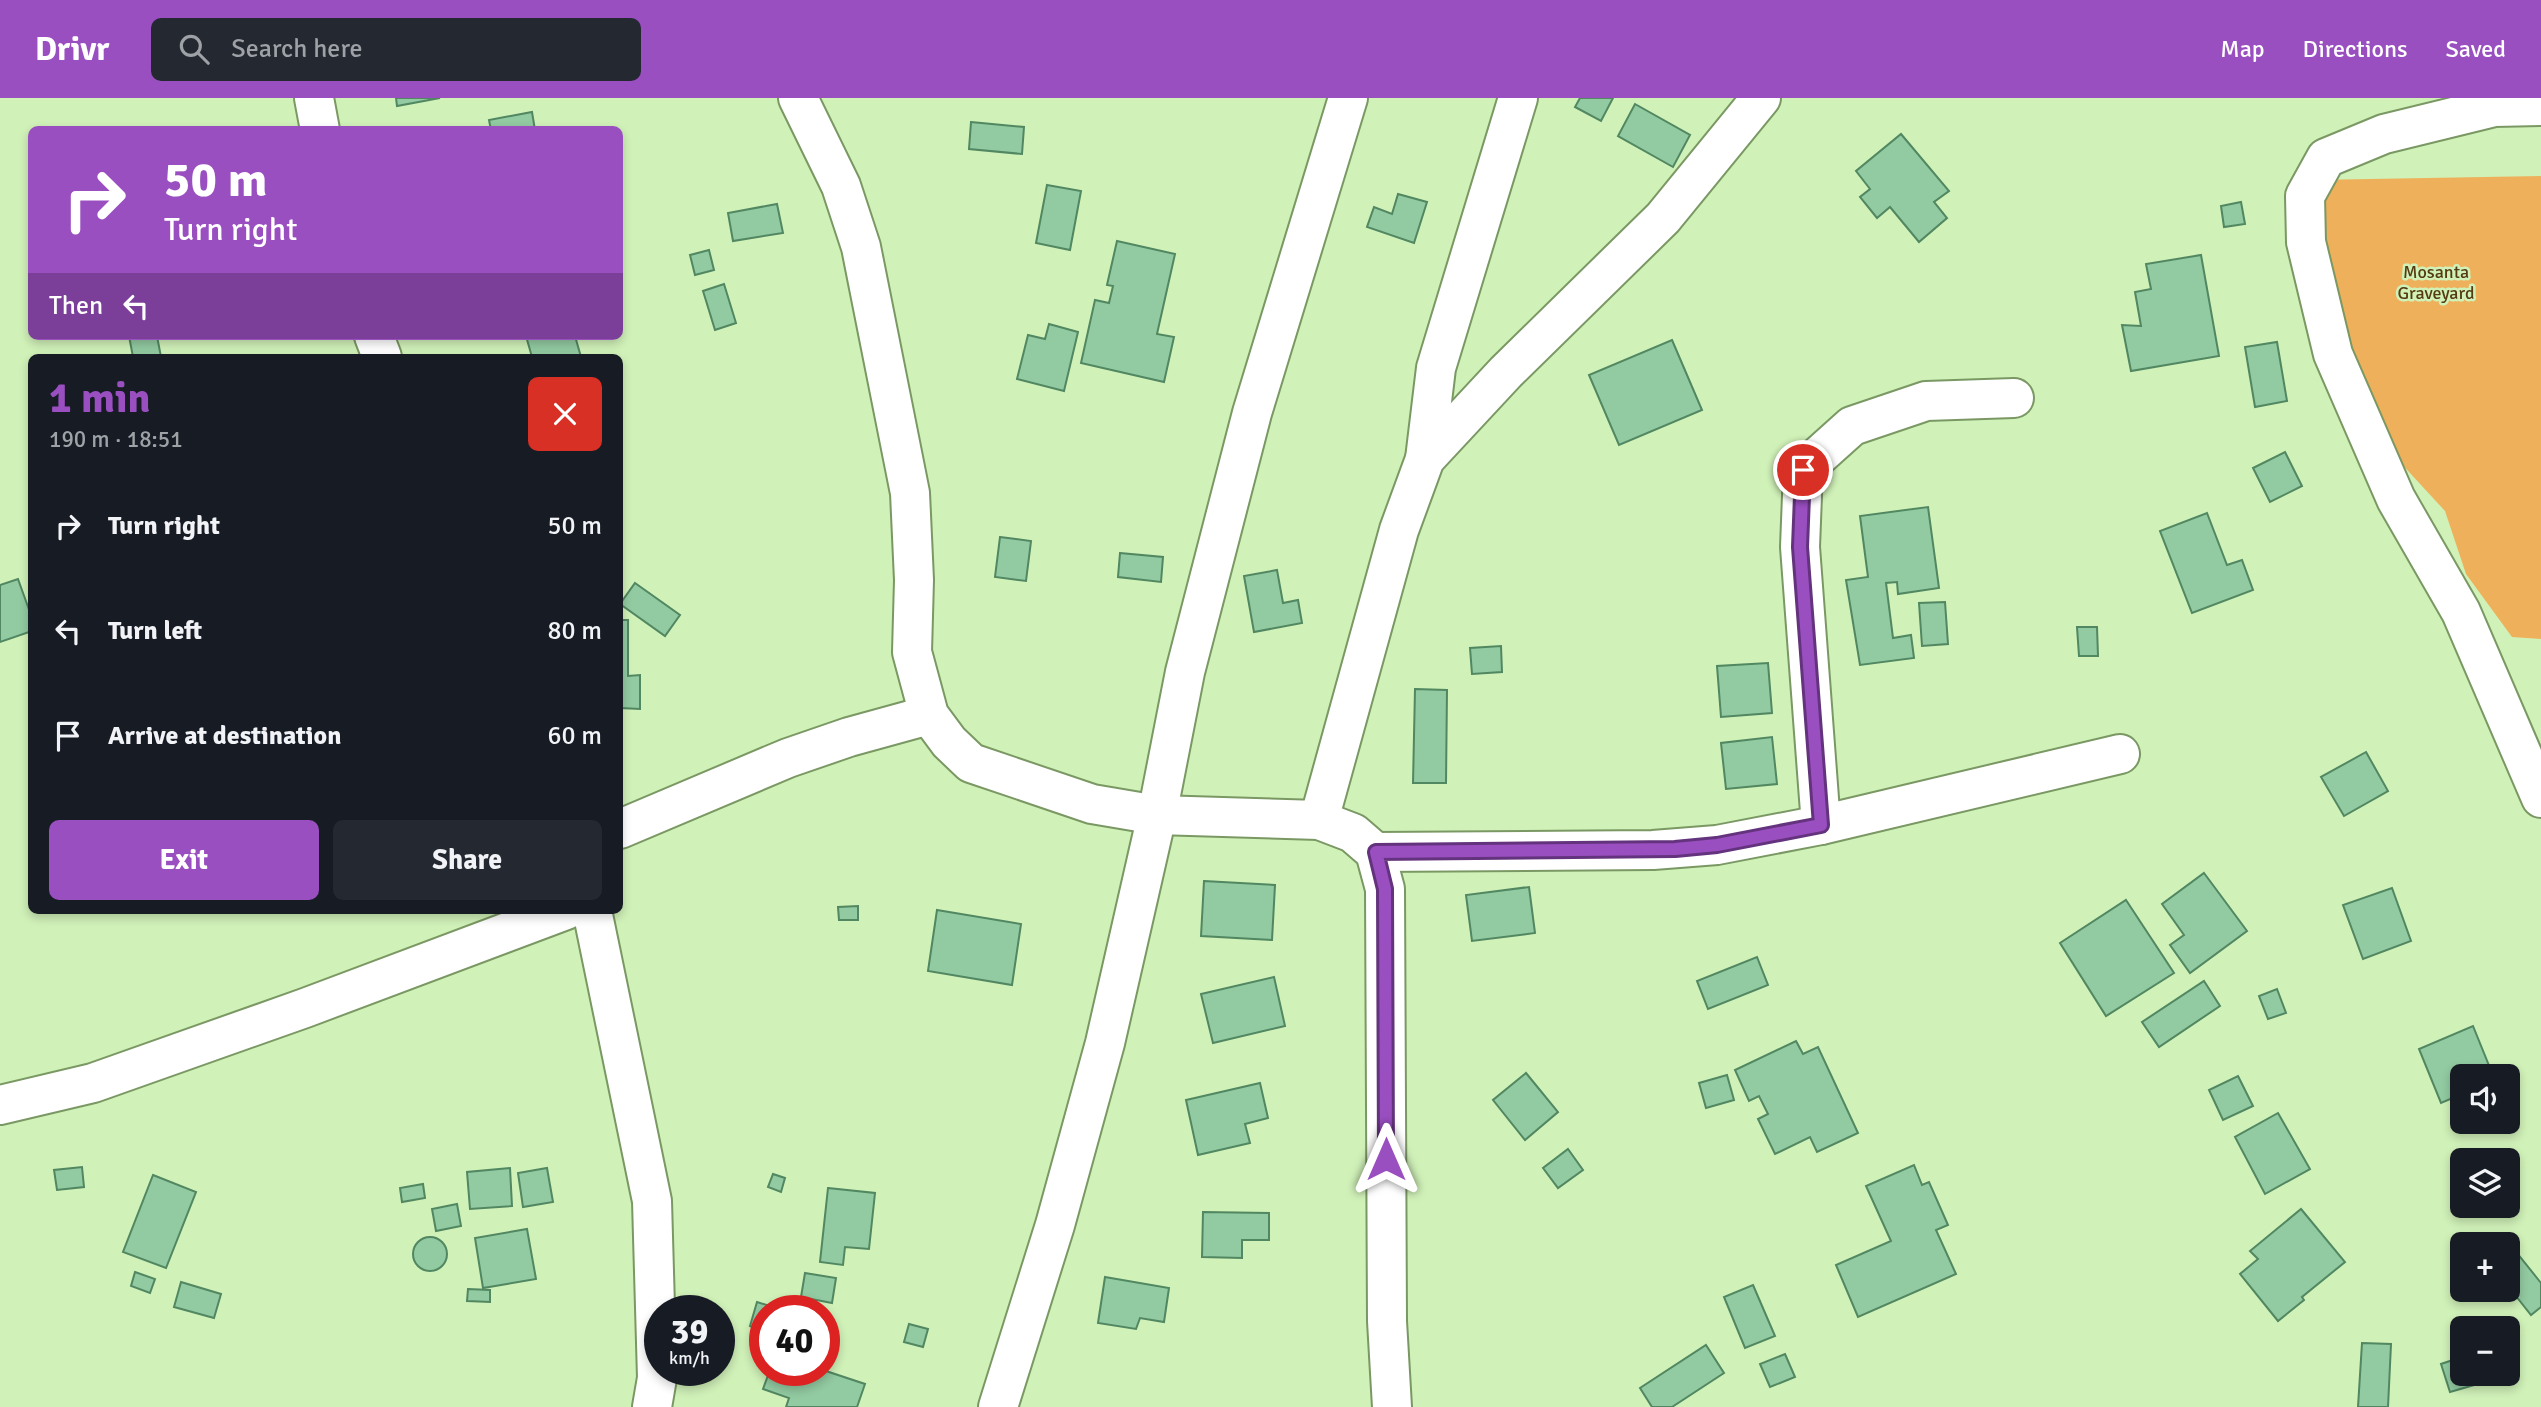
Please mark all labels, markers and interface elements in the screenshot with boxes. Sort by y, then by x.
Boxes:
search box [151,18,641,81]
text: Drivr [35,29,109,70]
icon: search [175,30,213,68]
text: Search here [231,33,362,65]
text: Map [2220,34,2265,64]
text: Directions [2303,34,2408,64]
text: Saved [2446,34,2506,64]
text: 50 m [164,150,267,210]
icon: right [49,154,140,245]
text: Turn right [164,210,297,249]
park label: Mosanta Graveyard [2398,261,2474,304]
icon: left [117,287,155,325]
text: Then [49,290,103,322]
text: 1 min [49,373,150,424]
button: close [528,377,602,451]
text: 190 m · 18:51 [49,425,183,454]
pin [1773,440,1833,500]
icon: arrive [1784,451,1822,489]
icon: right [49,507,87,545]
text: Turn right [108,510,220,542]
text: 50 m [547,510,602,542]
icon: left [49,612,87,650]
text: Turn left [108,615,202,647]
text: 80 m [547,615,602,647]
icon: arrive [49,717,87,755]
text: Arrive at destination [108,720,341,752]
text: 60 m [547,720,602,752]
button: Exit [49,820,319,900]
button: Share [333,820,602,900]
map controls [2450,1064,2520,1386]
button: sound [2450,1064,2520,1134]
position arrow [1349,1122,1423,1196]
button: layers [2450,1148,2520,1218]
button: + [2450,1232,2520,1302]
speed limit sign: 40 [749,1295,840,1386]
text: 39 [671,1310,708,1353]
button: − [2450,1316,2520,1386]
text: km/h [669,1347,710,1369]

